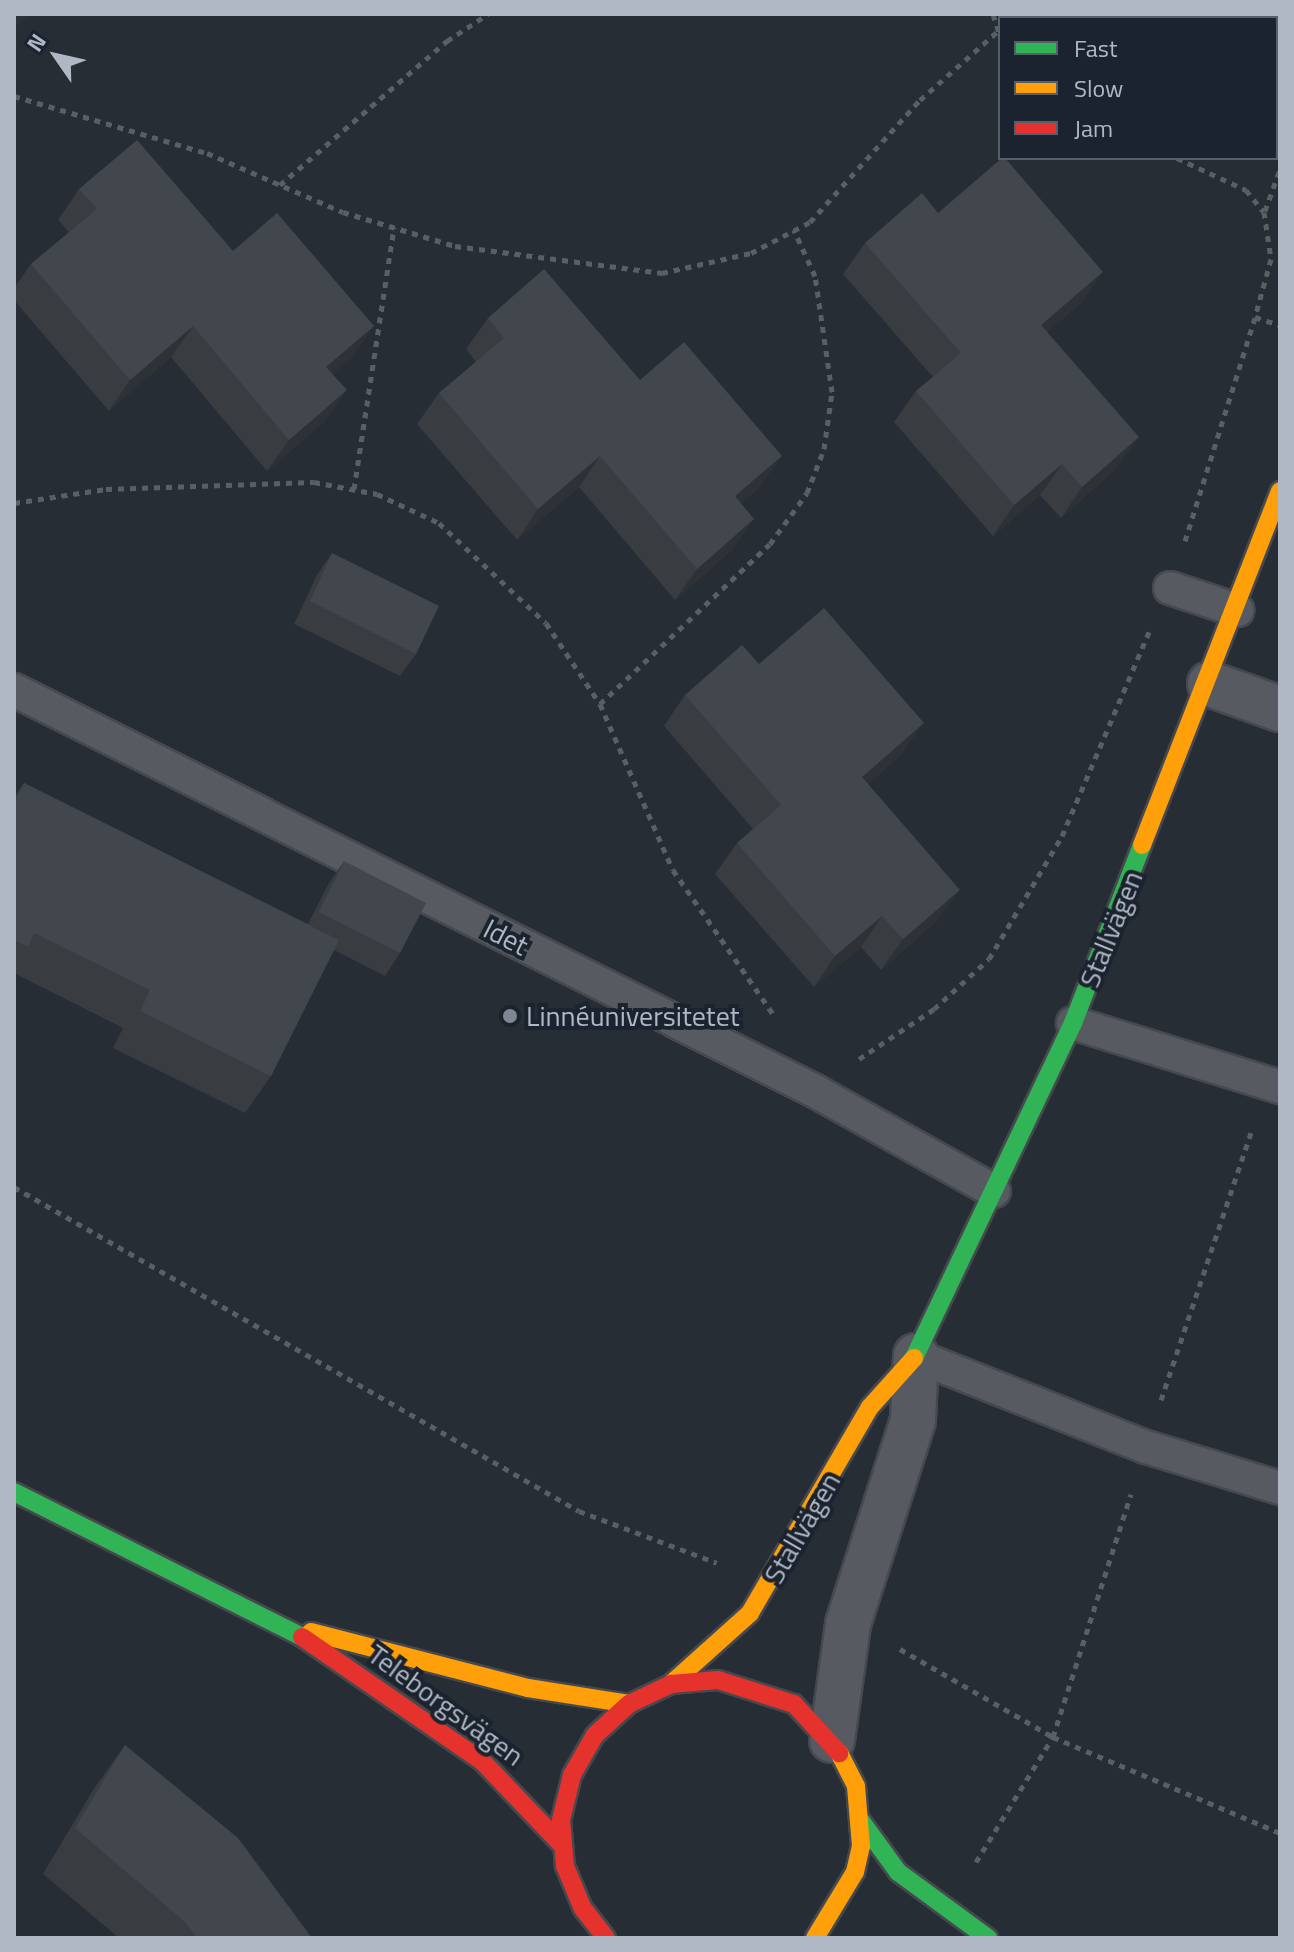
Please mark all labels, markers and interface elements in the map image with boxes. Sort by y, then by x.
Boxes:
north arrow [16,16,96,96]
legend [998,16,1278,160]
text: N [18,27,54,58]
text: Fast [1074,30,1117,66]
text: Slow [1074,70,1123,106]
text: Jam [1074,110,1113,146]
street label: Stallvägen [1072,866,1150,992]
street label: Idet [478,912,534,962]
place label: Linnéuniversitetet [526,999,740,1033]
marker: Linnéuniversitetet [501,1007,519,1025]
street label: Stallvägen [757,1467,847,1589]
street label: Teleborgsvägen [362,1637,530,1773]

